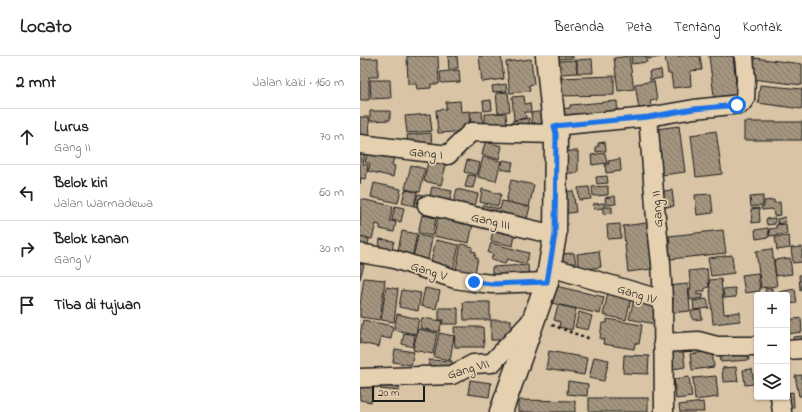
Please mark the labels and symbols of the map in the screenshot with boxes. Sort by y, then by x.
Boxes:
route start [728,96,746,114]
street label: Gang I [408,142,444,166]
street label: Gang II [646,190,670,228]
street label: Gang III [469,208,512,236]
street label: Gang V [408,257,450,287]
route end [465,273,483,291]
street label: Gang IV [614,280,659,311]
street label: Gang VII [445,354,492,385]
scale bar [372,384,425,403]

